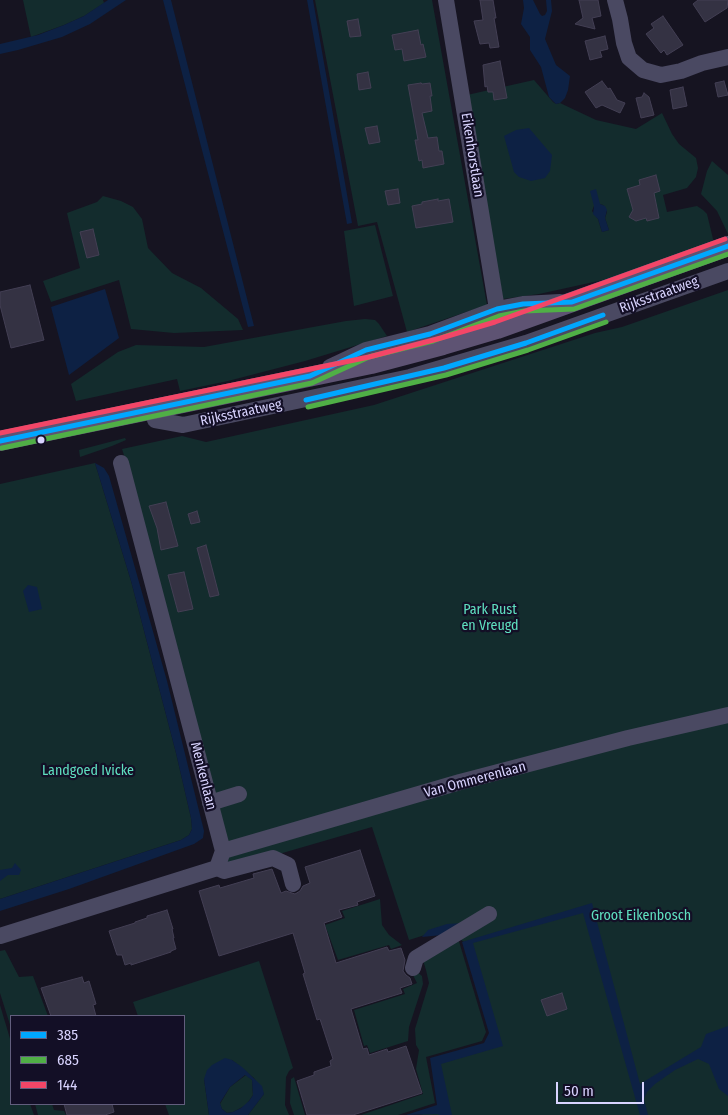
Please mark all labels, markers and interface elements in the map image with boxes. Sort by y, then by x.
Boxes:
street label: Eikenhorstlaan [457,112,487,198]
street label: Rijksstraatweg [617,273,701,317]
street label: Rijksstraatweg [199,396,283,430]
unlabelled marker [36,435,46,445]
park label: Park Rust en Vreugd [461,602,519,634]
street label: Menkenlaan [186,740,220,812]
street label: Van Ommerenlaan [422,758,528,802]
park label: Landgoed Ivicke [42,763,134,779]
park label: Groot Eikenbosch [591,908,691,924]
legend [10,1015,185,1105]
text: 385 [57,1026,78,1044]
text: 685 [57,1051,79,1069]
scale bar [558,1072,646,1104]
text: 144 [57,1076,77,1094]
text: 50 m [564,1082,594,1100]

